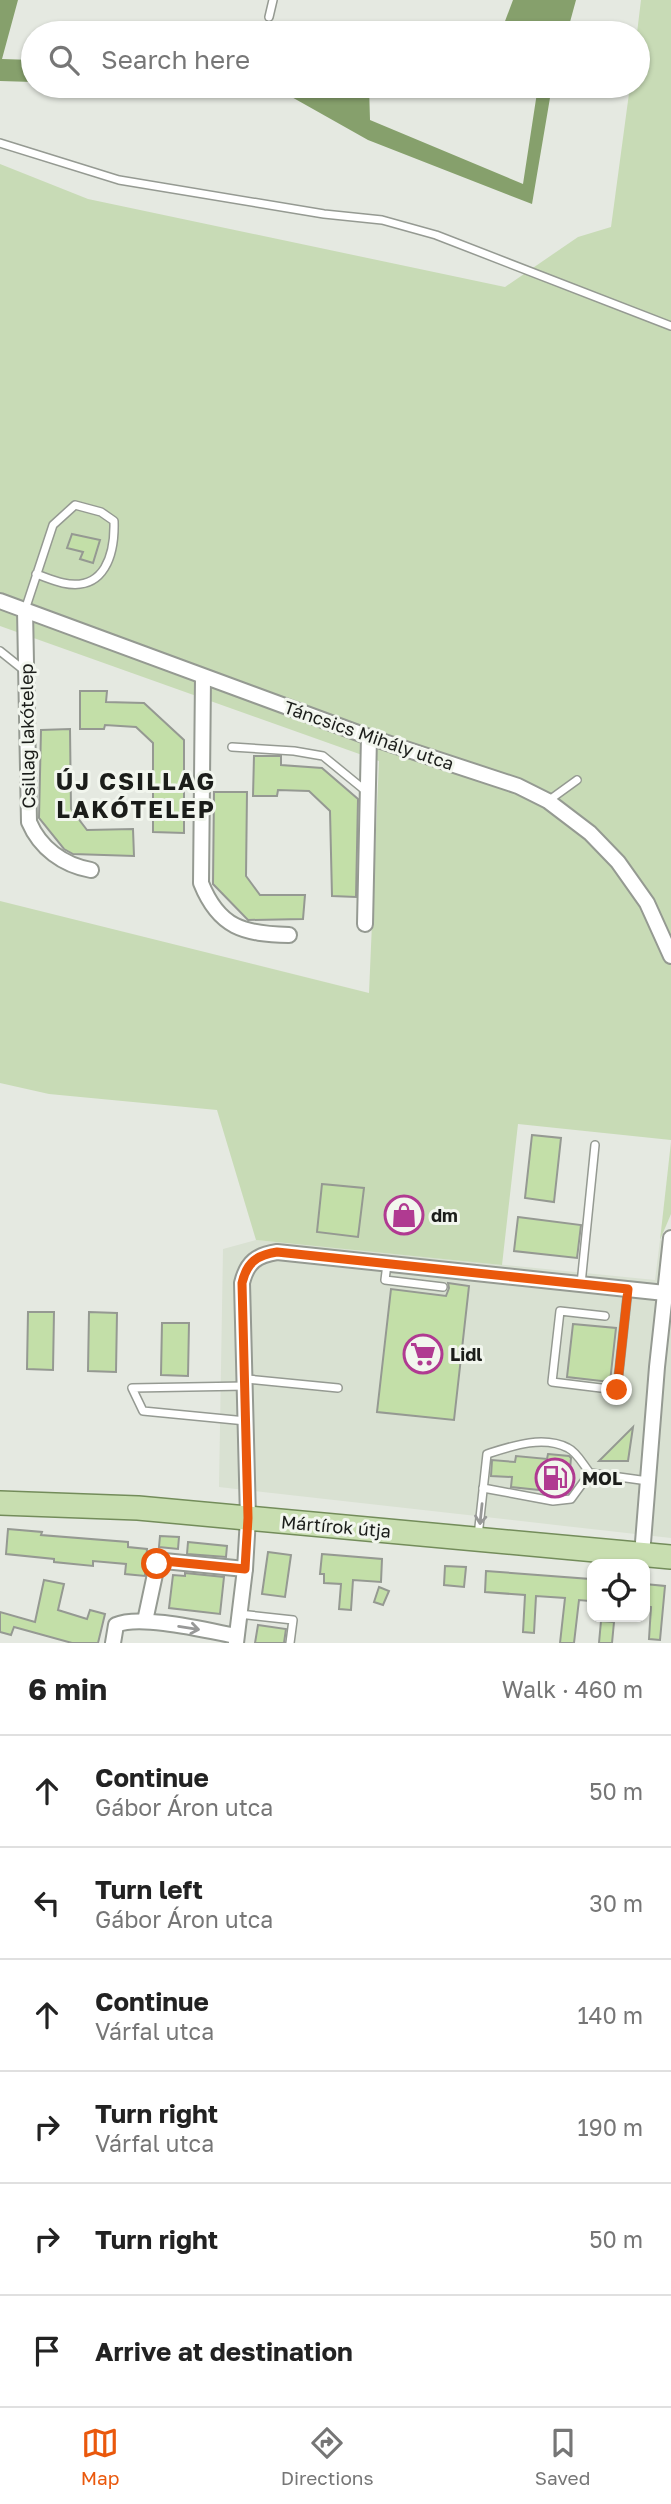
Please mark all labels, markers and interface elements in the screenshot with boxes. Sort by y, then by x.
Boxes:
search box [21,21,650,98]
icon: search [45,41,83,79]
text: Search here [101,44,250,75]
street label: Csillag lakótelep [15,663,39,809]
street label: Táncsics Mihály utca [281,696,457,774]
district label: ÚJ CSILLAG LAKÓTELEP [56,766,216,823]
shop icon: dm [383,1194,425,1236]
place label: dm [431,1204,458,1226]
supermarket icon: Lidl [402,1333,444,1375]
place label: Lidl [450,1343,482,1365]
route end [601,1374,632,1405]
fuel station icon: MOL [534,1457,576,1499]
place label: MOL [582,1467,622,1489]
one-way arrow [474,1502,487,1525]
street label: Mártírok útja [280,1510,392,1542]
route start [141,1548,172,1579]
map controls [587,1559,650,1622]
button: locate [587,1559,650,1622]
one-way arrow [177,1622,200,1635]
text: 6 min [28,1671,107,1707]
text: Walk · 460 m [502,1675,643,1703]
text: Continue [95,1762,209,1793]
icon: ahead [28,1772,66,1810]
text: 50 m [589,1777,643,1805]
text: Gábor Áron utca [95,1793,273,1821]
text: Turn left [95,1874,203,1905]
icon: left [28,1884,66,1922]
text: 30 m [589,1889,643,1917]
text: Gábor Áron utca [95,1905,273,1933]
text: Continue [95,1986,209,2017]
icon: ahead [28,1996,66,2034]
text: 140 m [577,2001,643,2029]
text: Várfal utca [95,2017,214,2045]
text: Turn right [95,2098,218,2129]
icon: right [28,2108,66,2146]
text: 190 m [578,2113,643,2141]
text: Várfal utca [95,2129,214,2157]
icon: right [28,2220,66,2258]
text: Turn right [95,2224,218,2255]
text: 50 m [589,2225,643,2253]
icon: arrive [28,2332,66,2370]
text: Arrive at destination [95,2336,353,2367]
tab: Map [81,2424,119,2489]
tab: Directions [281,2424,374,2489]
tab: Saved [535,2424,590,2489]

